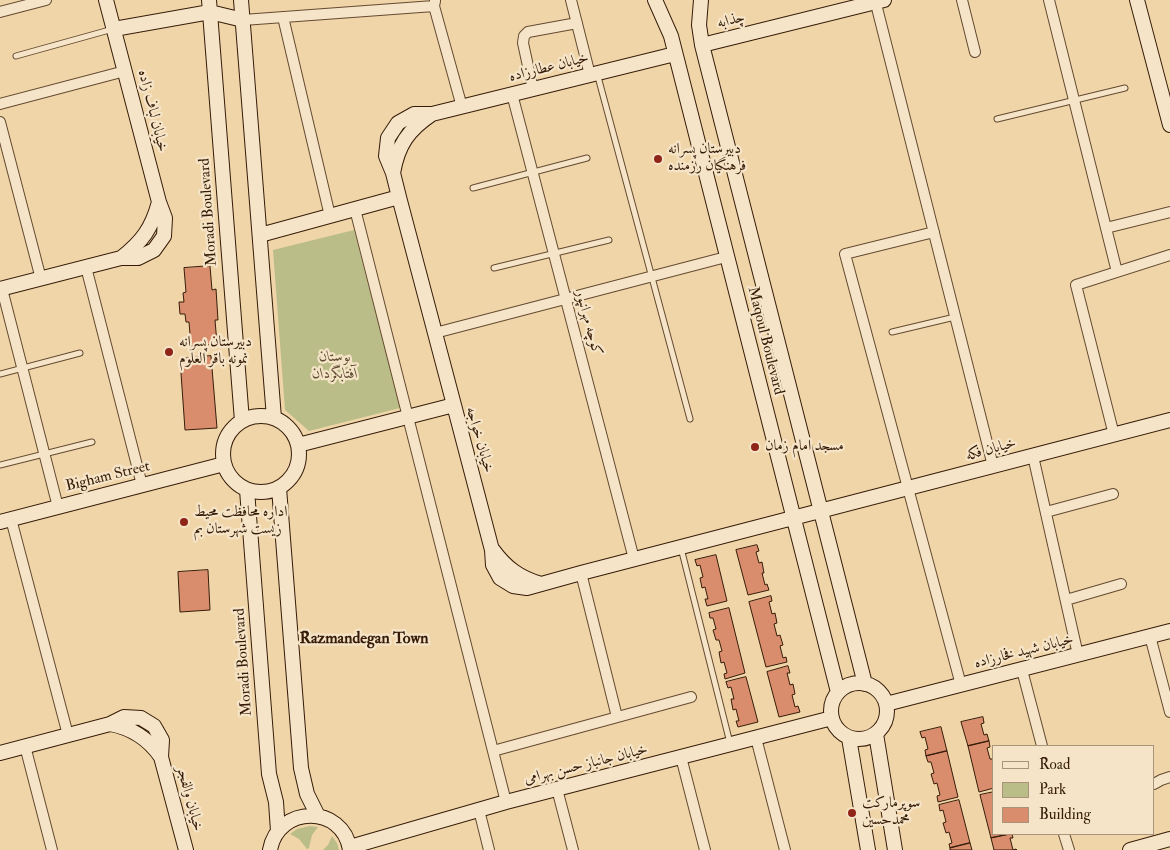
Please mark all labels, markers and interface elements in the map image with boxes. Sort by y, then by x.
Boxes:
street label: چذابه [715,9,747,33]
street label: خیابان عطارزاده [507,49,591,87]
street label: خیابان لباف زاده [133,68,171,154]
place label: دبیرستان پسرانه فرهنگیان رزمنده [668,141,746,176]
marker: دبیرستان پسرانه فرهنگیان رزمنده [652,153,664,165]
street label: Moradi Boulevard [196,157,222,267]
street label: Maqoul Boulevard [743,285,787,397]
street label: کوچه مهرانپور [571,288,605,358]
place label: دبیرستان پسرانه نمونه باقر العلوم [179,334,252,369]
marker: دبیرستان پسرانه نمونه باقر العلوم [163,346,175,358]
park label: بوستان آفتابگردان [312,349,358,384]
street label: خیابان خواجه [461,405,497,475]
street label: خیابان فکه [964,435,1018,465]
place label: مسجد امام زمان [765,438,844,456]
marker: مسجد امام زمان [749,441,761,453]
street label: Bigham Street [64,458,152,496]
place label: اداره محافظت محیط زیست شهرستان بم [194,504,288,539]
marker: اداره محافظت محیط زیست شهرستان بم [178,516,190,528]
street label: Moradi Boulevard [231,607,257,717]
district label: Razmandegan Town [299,630,429,650]
street label: خیابان شهید فخارزاده [972,631,1076,673]
street label: خیابان جانباز حسن بهرامی [522,741,650,789]
legend [992,745,1155,835]
text: Road [1039,755,1070,774]
street label: خیابان والفجر [172,764,206,834]
text: Park [1039,780,1066,799]
place label: سوپرمارکت محمدحسین [862,795,920,830]
text: Building [1039,805,1091,824]
marker: سوپرمارکت محمدحسین [846,807,858,819]

